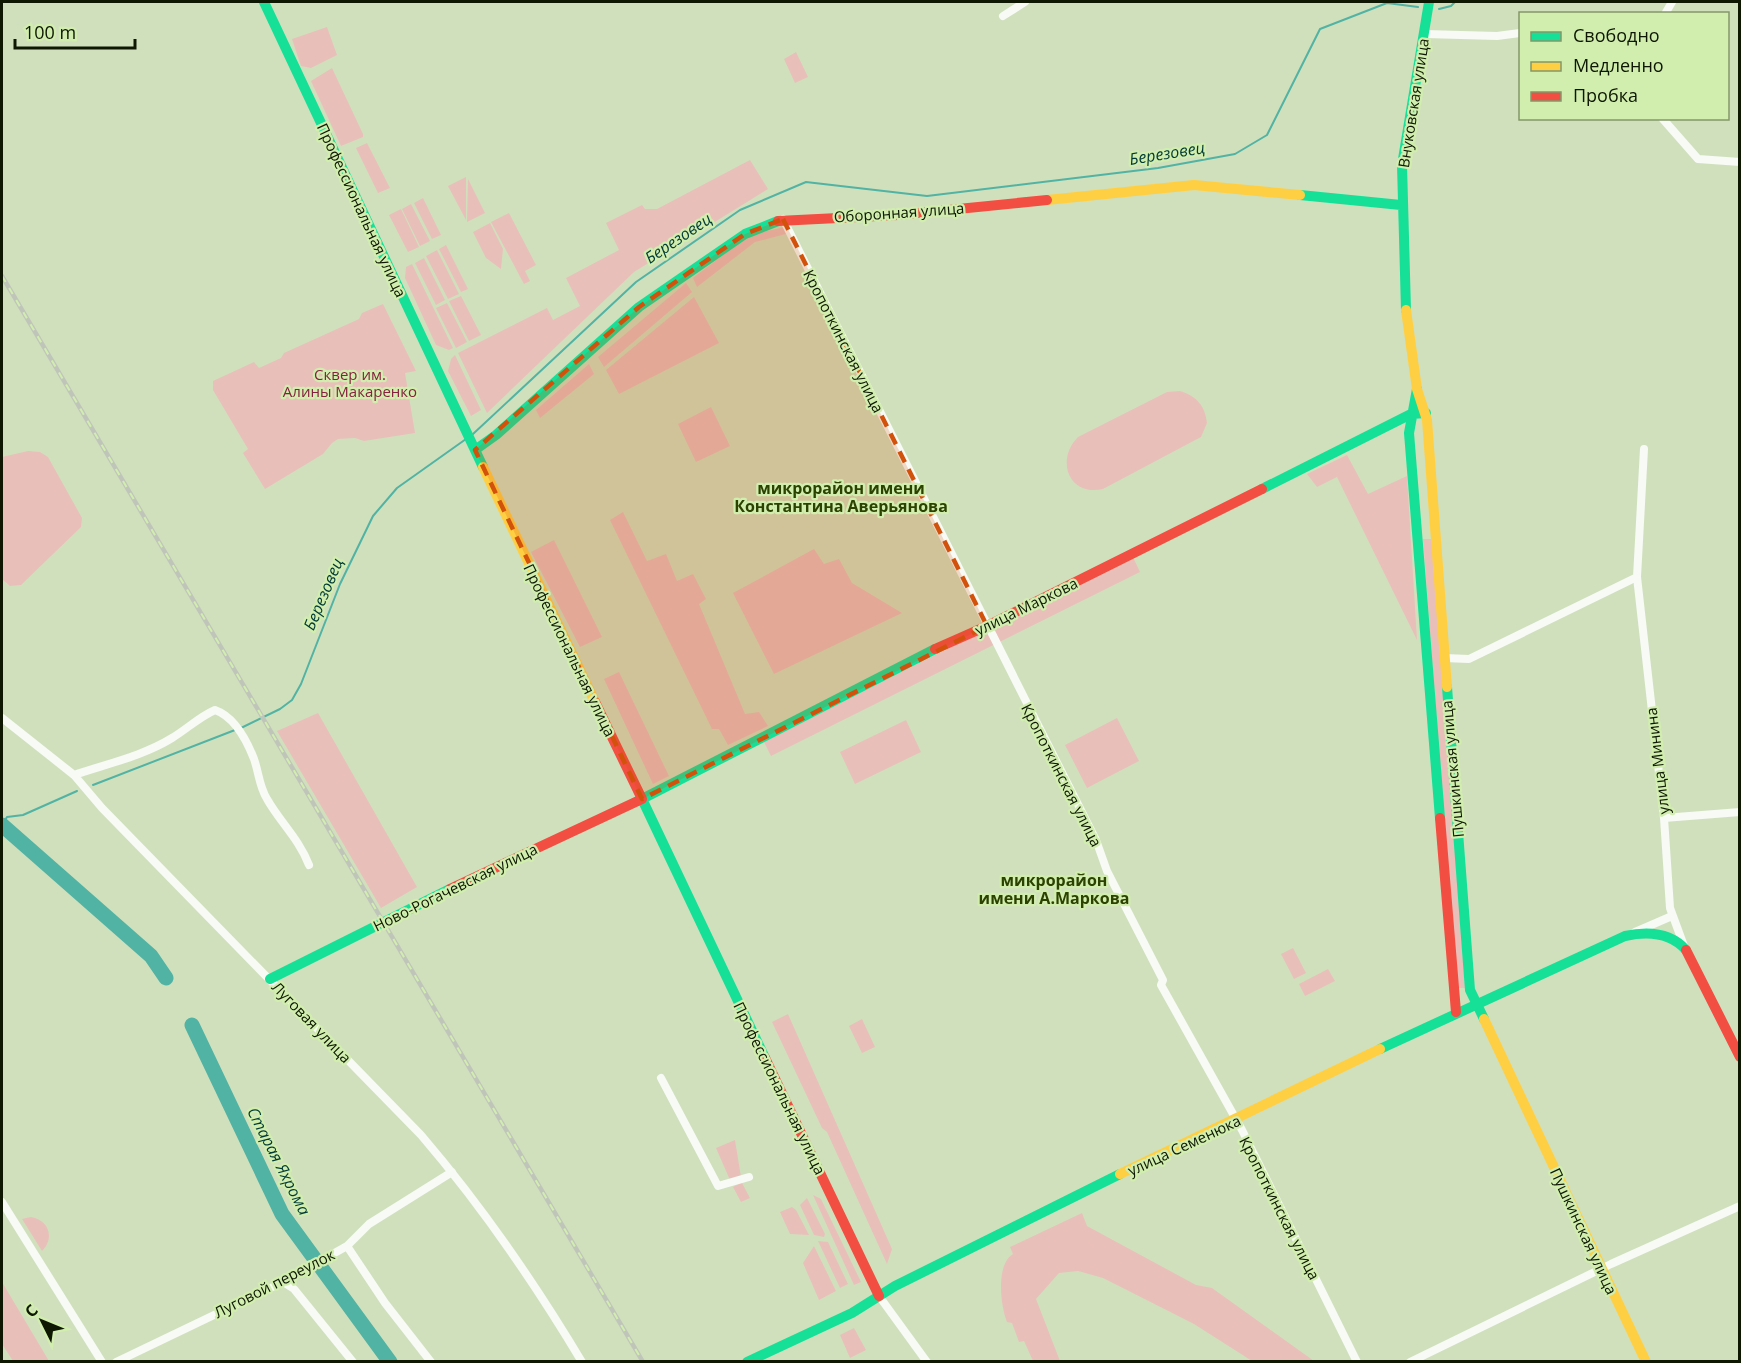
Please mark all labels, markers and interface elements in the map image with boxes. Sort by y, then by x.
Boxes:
scale bar [15,12,135,50]
legend [1519,12,1729,120]
text: 100 m [24,20,76,44]
text: Свободно [1573,23,1660,47]
street label: Внуковская улица [1393,37,1433,169]
text: Медленно [1573,53,1664,77]
text: Пробка [1573,83,1638,107]
street label: Профессиональная улица [313,120,411,300]
water label: Березовец [1128,136,1206,170]
street label: Оборонная улица [833,197,965,227]
water label: Березовец [640,208,716,268]
street label: Кропоткинская улица [799,266,889,416]
park label: Сквер им. Алины Макаренко [283,364,417,401]
district label: микрорайон имени Константина Аверьянова [734,477,948,517]
water label: Березовец [298,555,348,633]
street label: Профессиональная улица [519,560,621,740]
street label: улица Маркова [971,572,1081,640]
street label: Кропоткинская улица [1017,700,1107,850]
street label: Пушкинская улица [1436,700,1468,838]
street label: улица Минина [1641,707,1673,815]
street label: Ново-Рогачевская улица [370,838,540,936]
district label: микрорайон имени А.Маркова [979,869,1129,909]
street label: Луговая улица [268,977,356,1067]
street label: Профессиональная улица [729,998,831,1178]
water label: Старая Яхрома [242,1103,316,1219]
street label: улица Семенюка [1124,1110,1244,1180]
street label: Кропоткинская улица [1235,1133,1325,1283]
street label: Пушкинская улица [1546,1165,1622,1297]
street label: Луговой переулок [210,1244,338,1322]
north arrow [12,1291,72,1351]
text: С [20,1300,43,1322]

